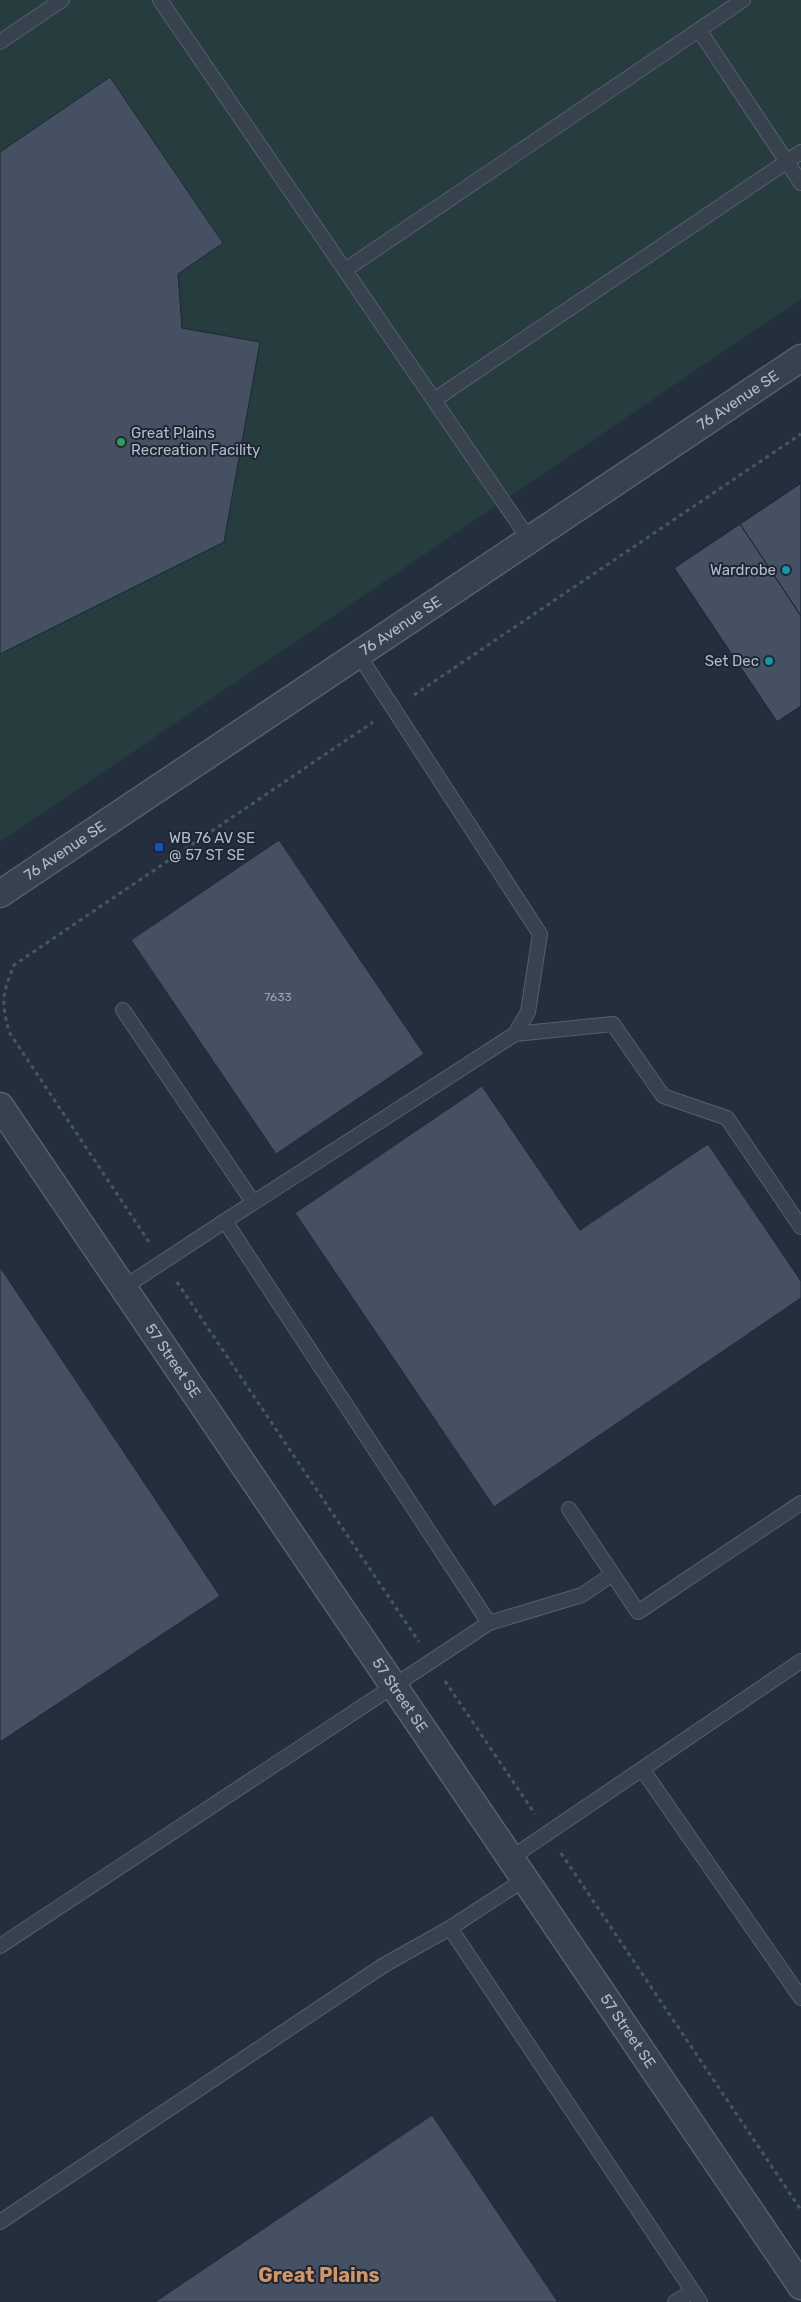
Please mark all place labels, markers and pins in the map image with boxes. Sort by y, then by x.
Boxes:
place label: Great Plains Recreation Facility [131,424,260,459]
marker: Great Plains Recreation Facility [115,436,127,448]
place label: Wardrobe [710,561,776,579]
marker: Wardrobe [780,564,792,576]
place label: Set Dec [705,652,759,670]
marker: Set Dec [763,655,775,667]
place label: WB 76 AV SE @ 57 ST SE [169,829,255,864]
marker: WB 76 AV SE @ 57 ST SE [153,841,165,853]

